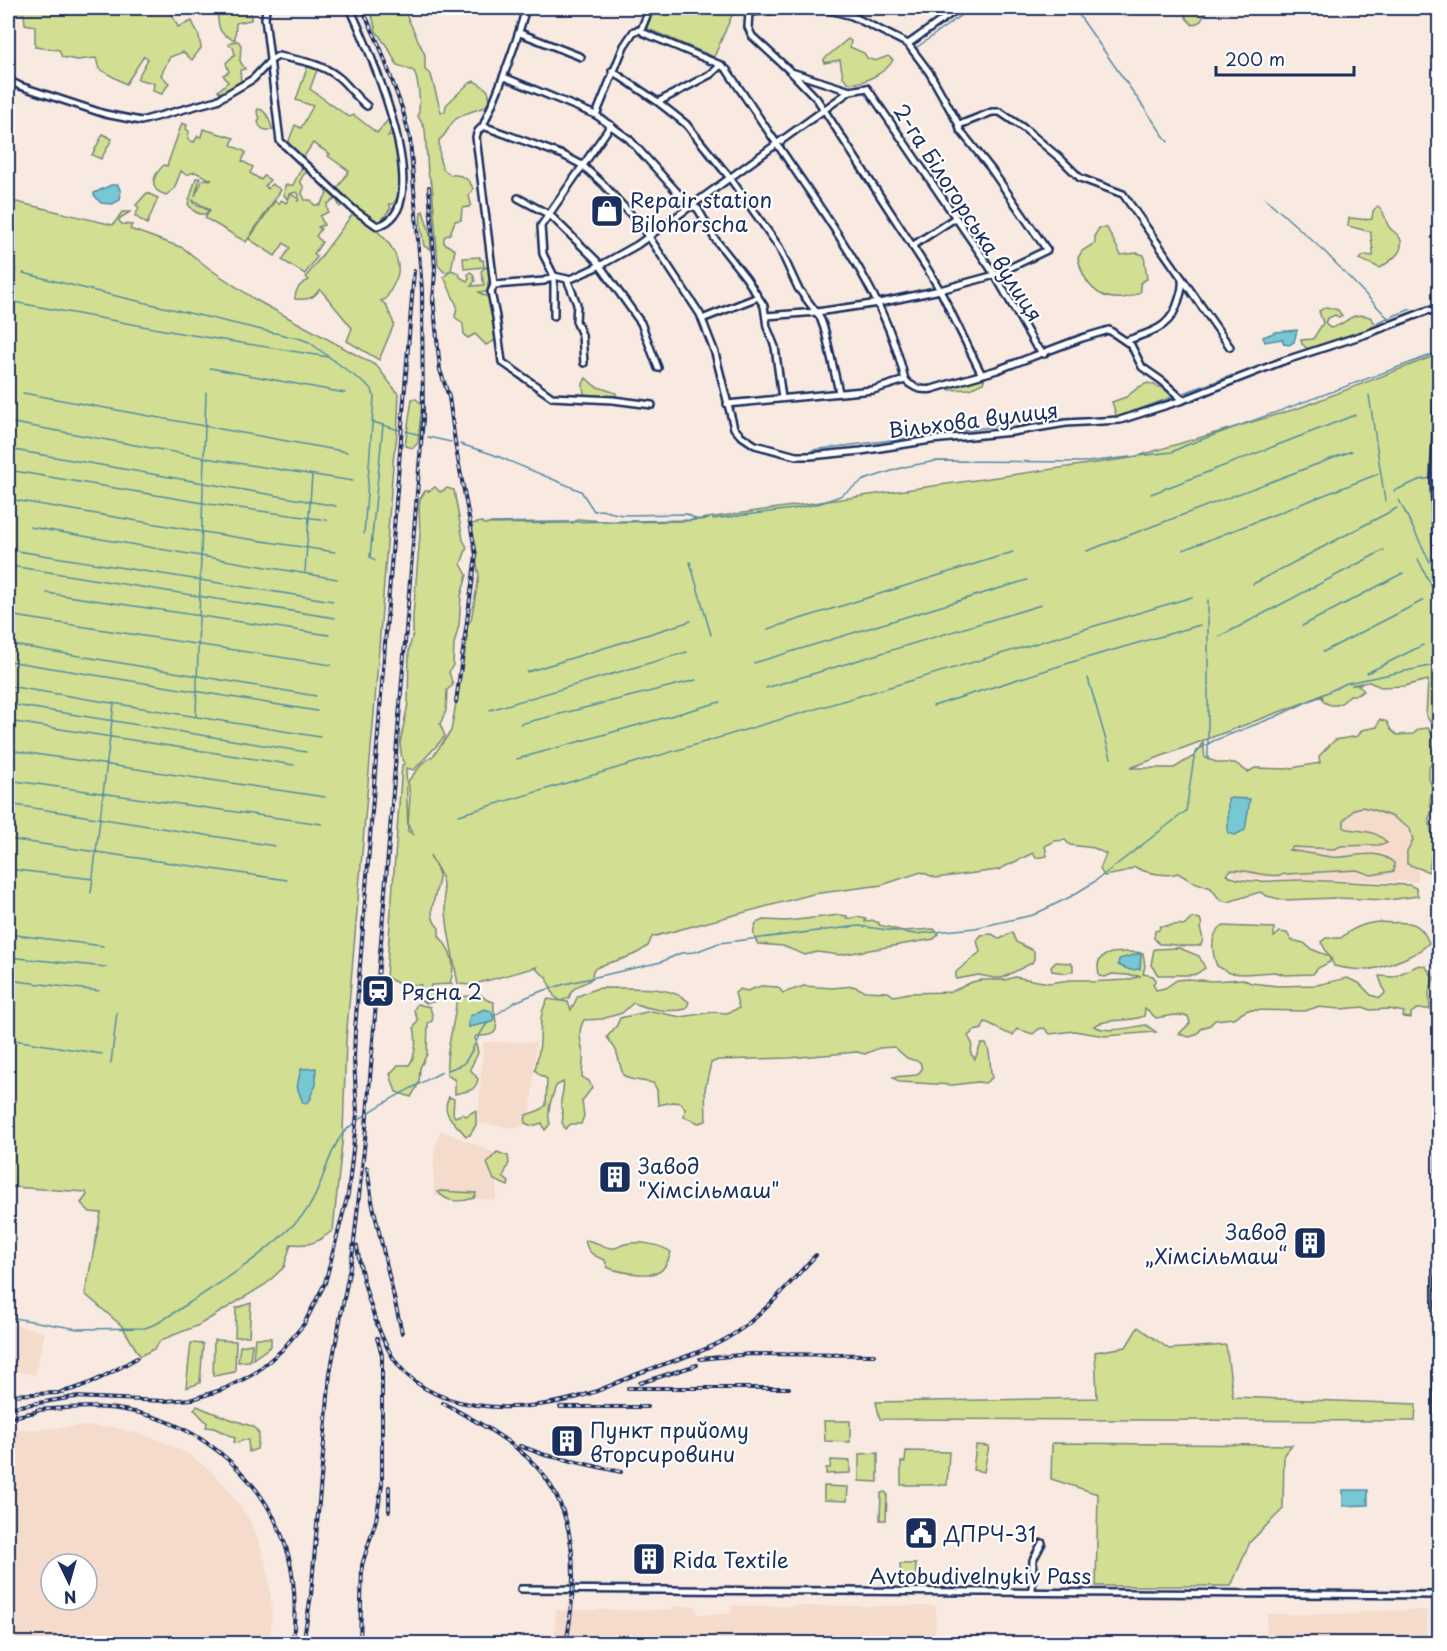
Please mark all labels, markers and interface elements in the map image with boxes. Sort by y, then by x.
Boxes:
scale bar [1216,39,1354,77]
text: 200 m [1225,45,1285,72]
street label: 2-га Білогорська вулиця [886,97,1052,327]
place label: Repair station Bilohorscha [630,183,772,239]
shop icon: Repair station Bilohorscha [589,193,625,229]
street label: Вільхова вулиця [886,393,1060,445]
station icon: Рясна 2 [360,973,396,1009]
place label: Рясна 2 [401,975,482,1007]
place label: Завод "Хімсільмаш" [638,1149,780,1205]
building icon: Завод "Хімсільмаш" [597,1159,633,1195]
place label: Завод „Хімсільмаш“ [1146,1215,1287,1271]
building icon: Завод „Хімсільмаш“ [1292,1225,1328,1261]
place label: Пункт прийому вторсировини [590,1413,749,1469]
building icon: Пункт прийому вторсировини [549,1423,585,1459]
public building icon: ДПРЧ-31 [903,1515,939,1551]
place label: ДПРЧ-31 [943,1517,1036,1549]
building icon: Rida Textile [631,1541,667,1577]
place label: Rida Textile [672,1543,789,1575]
north arrow [39,1552,99,1612]
street label: Avtobudivelnykiv Pass [869,1559,1091,1591]
text: N [63,1585,78,1610]

